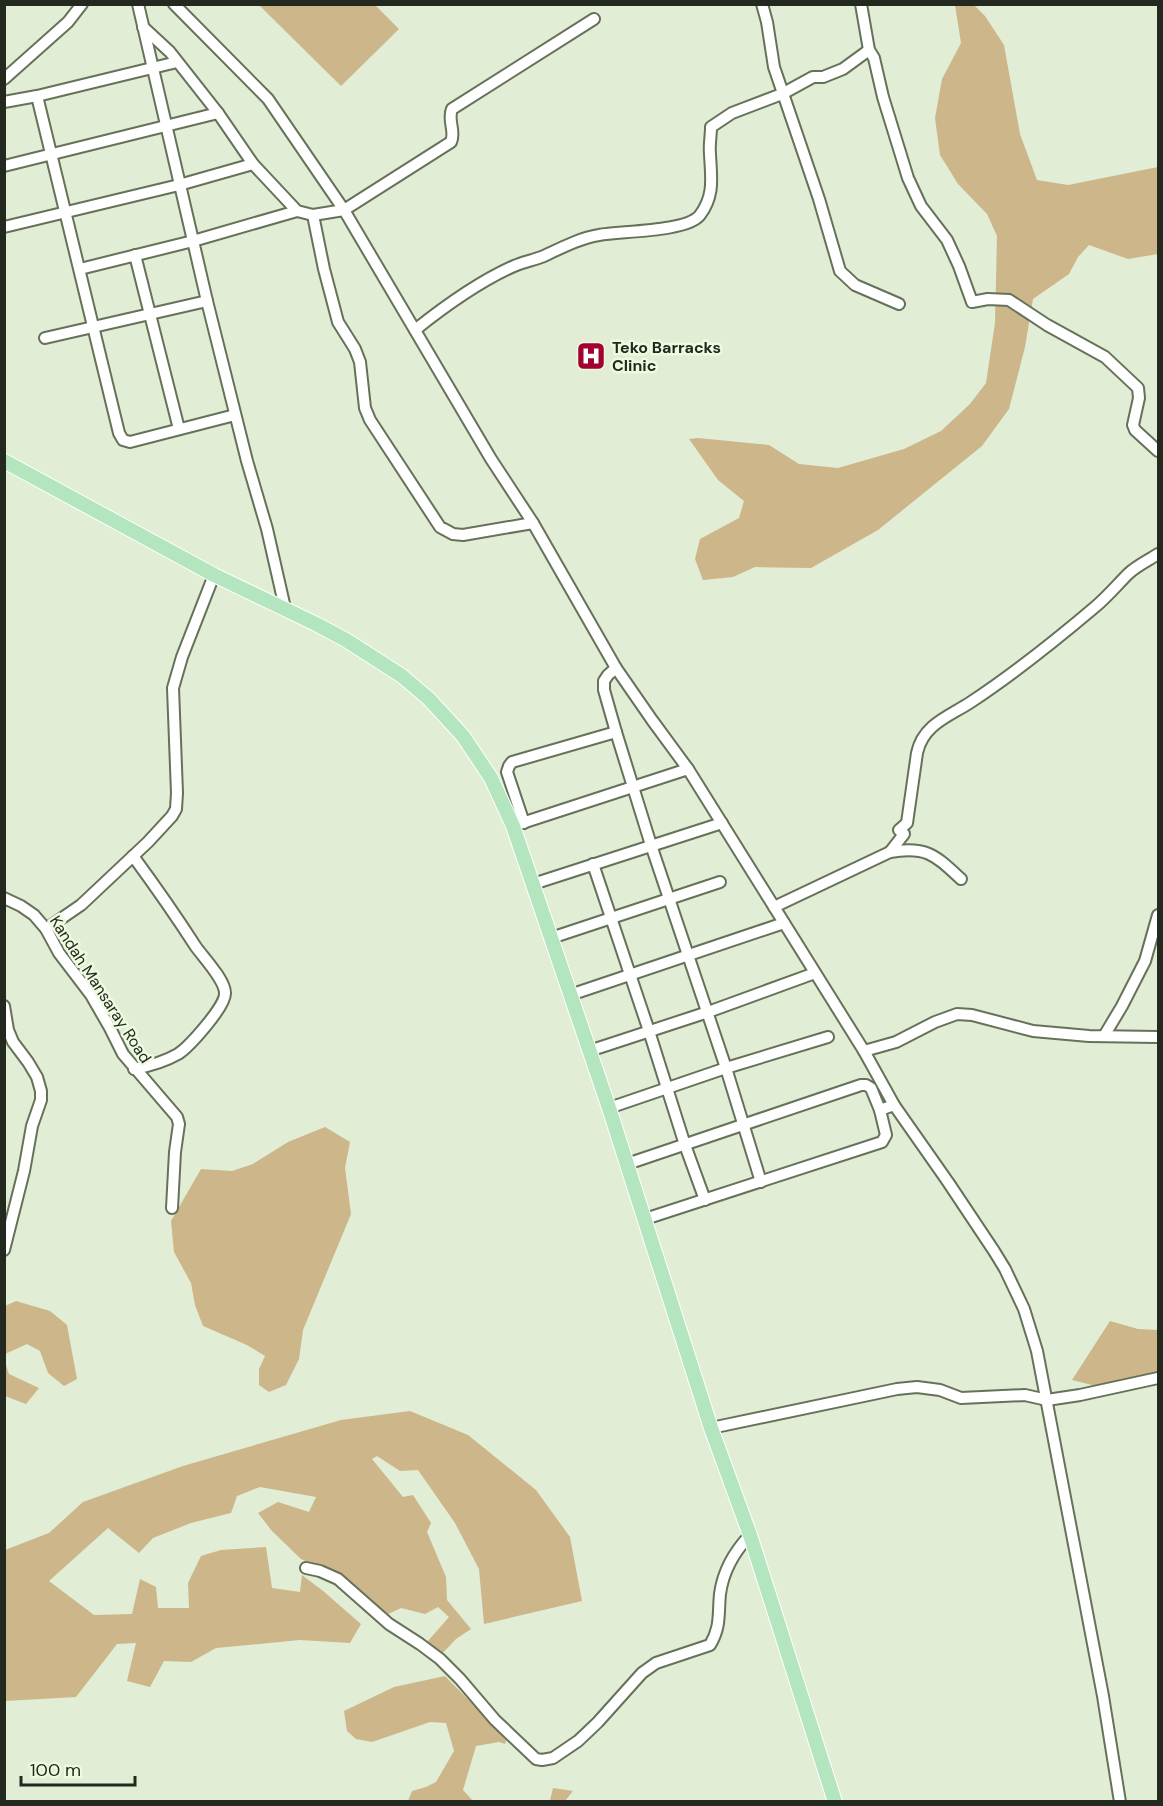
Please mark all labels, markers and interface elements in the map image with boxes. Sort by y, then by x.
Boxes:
place label: Teko Barracks Clinic [612,337,721,376]
hospital icon: Teko Barracks Clinic [575,340,607,372]
street label: Kandah Mansaray Road [45,911,156,1067]
scale bar [21,1749,135,1787]
text: 100 m [30,1758,81,1782]

